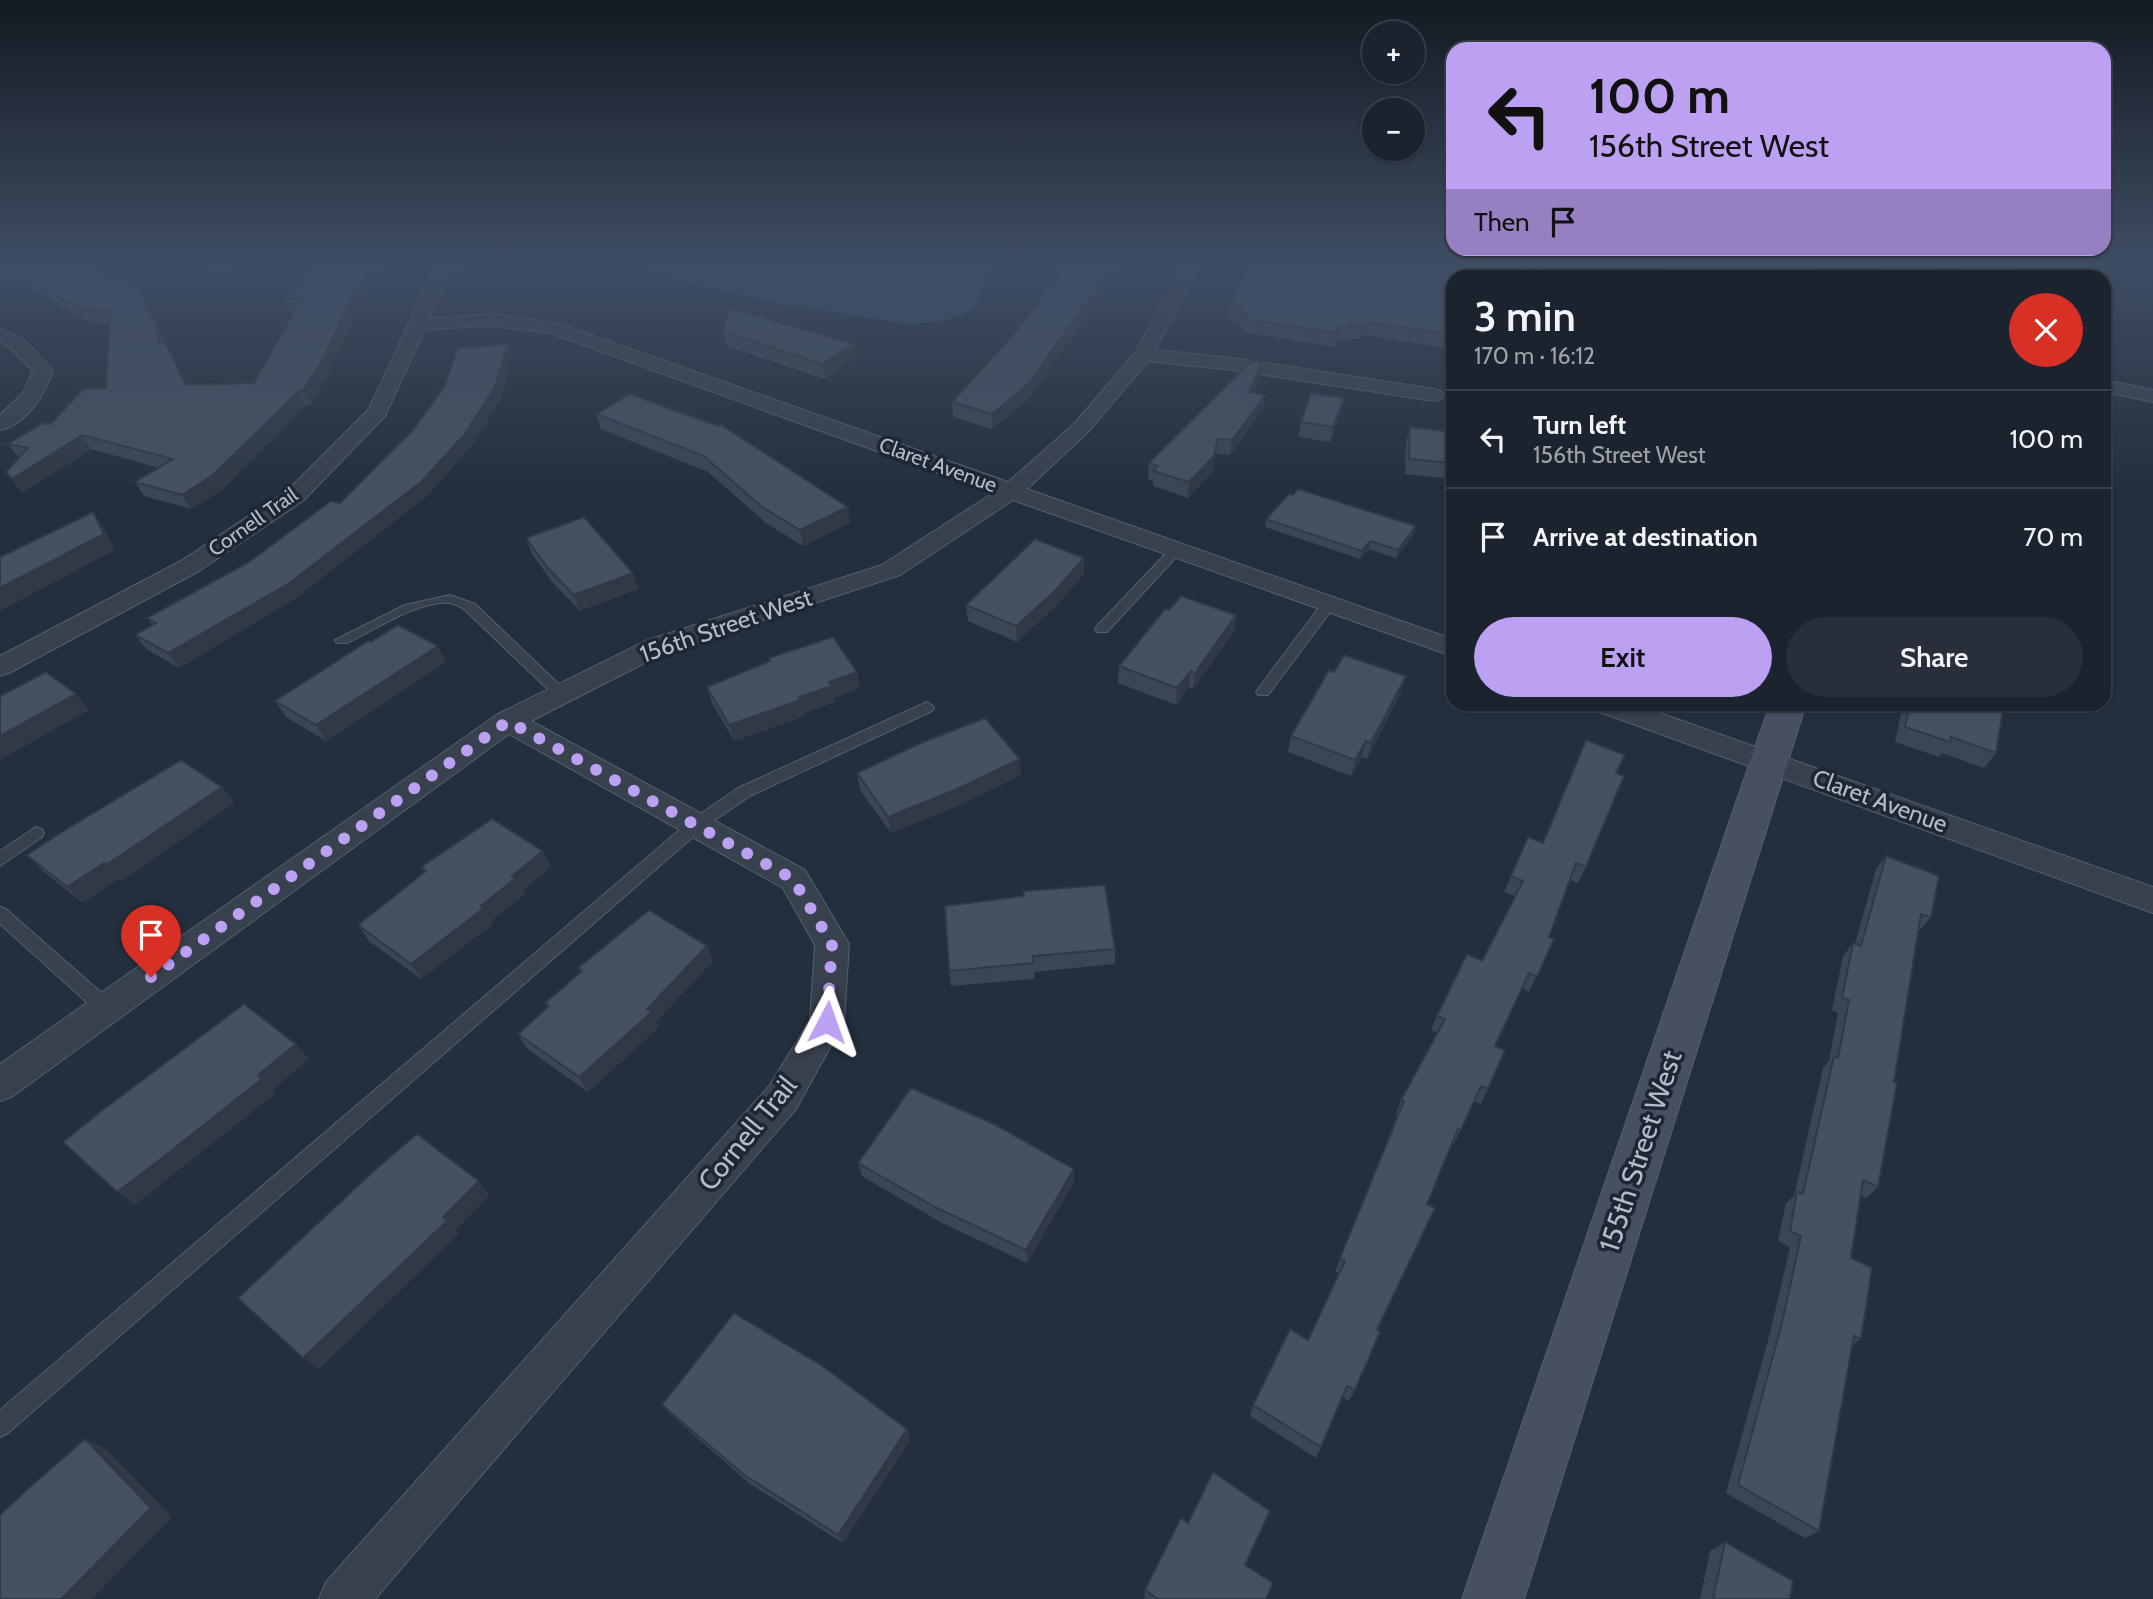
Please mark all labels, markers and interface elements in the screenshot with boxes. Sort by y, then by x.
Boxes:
map controls [1362,21,1425,161]
button: + [1362,21,1425,84]
text: 100 m [1589,66,1730,125]
icon: left [1474,70,1565,161]
button: − [1362,98,1425,161]
text: 156th Street West [1589,126,1829,165]
icon: arrive [1544,203,1582,241]
text: Then [1474,206,1530,238]
text: 3 min [1474,290,1576,342]
button: close [2009,293,2083,367]
text: 170 m · 16:12 [1474,342,1595,370]
text: Turn left [1533,409,1626,441]
icon: left [1474,420,1512,458]
text: 100 m [2010,423,2083,455]
street label: Claret Avenue [876,432,1001,497]
text: 156th Street West [1533,441,1706,469]
street label: Cornell Trail [203,482,302,561]
icon: arrive [1474,518,1512,556]
text: Arrive at destination [1533,521,1758,553]
text: 70 m [2023,521,2083,553]
street label: 156th Street West [636,582,816,669]
button: Exit [1474,617,1772,697]
button: Share [1786,617,2083,697]
street label: Claret Avenue [1809,763,1951,838]
pin [121,905,181,977]
icon: arrive [132,916,170,954]
position arrow [790,985,864,1059]
street label: 155th Street West [1591,1046,1689,1256]
street label: Cornell Trail [690,1068,804,1197]

